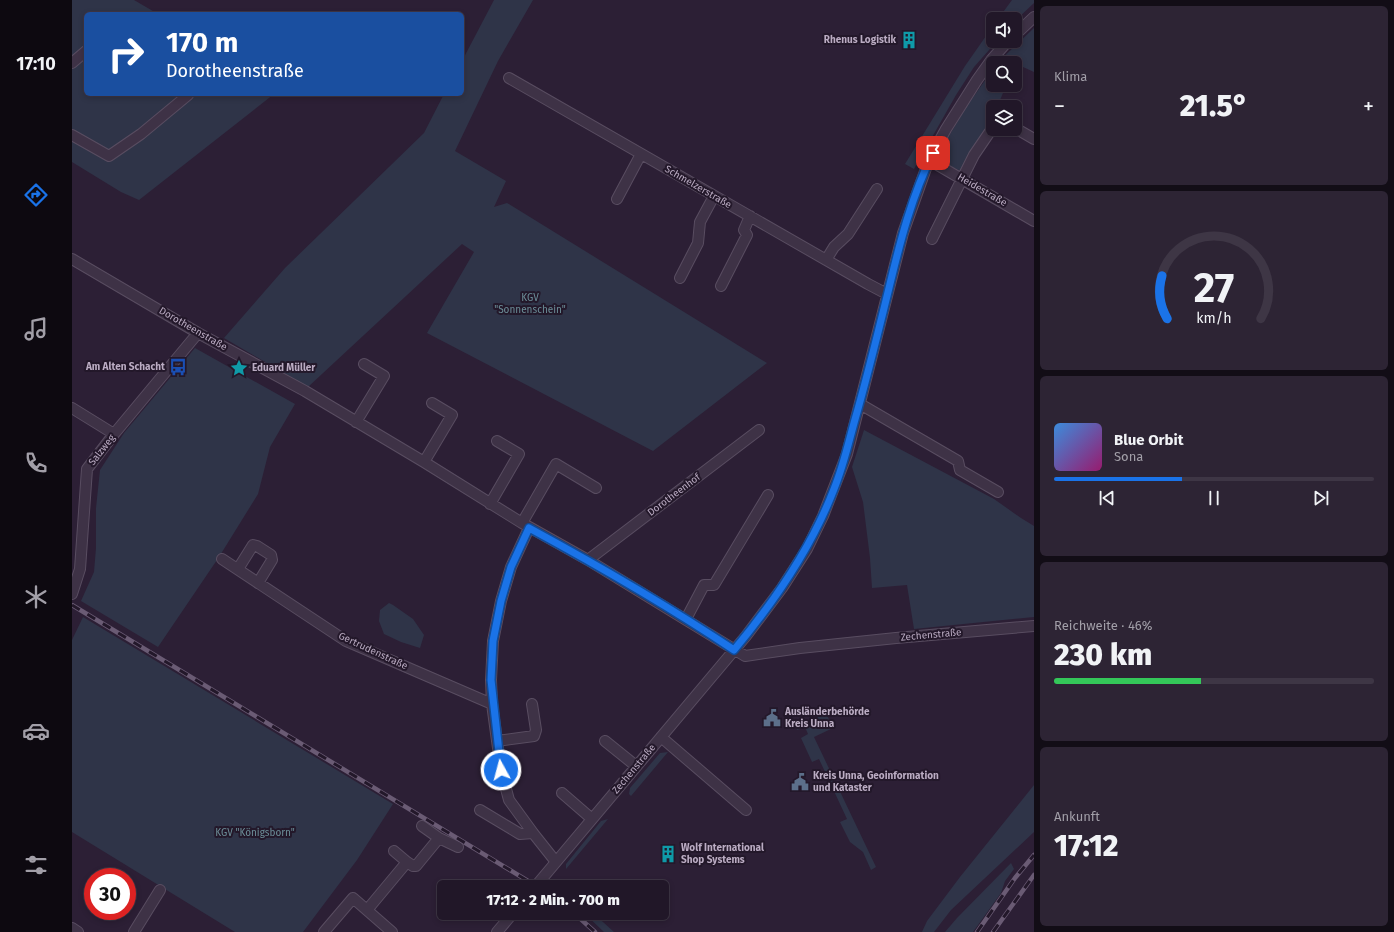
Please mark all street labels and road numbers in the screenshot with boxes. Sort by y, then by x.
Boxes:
street label: Schmelzerstraße [662,163,734,211]
street label: Heidestraße [955,171,1009,209]
street label: Dorotheenstraße [157,305,229,353]
street label: Salzweg [86,431,118,468]
street label: Dorotheenhof [645,471,703,519]
street label: Zechenstraße [900,626,962,644]
street label: Gertrudenstraße [337,630,409,672]
street label: Zechenstraße [610,742,658,796]

